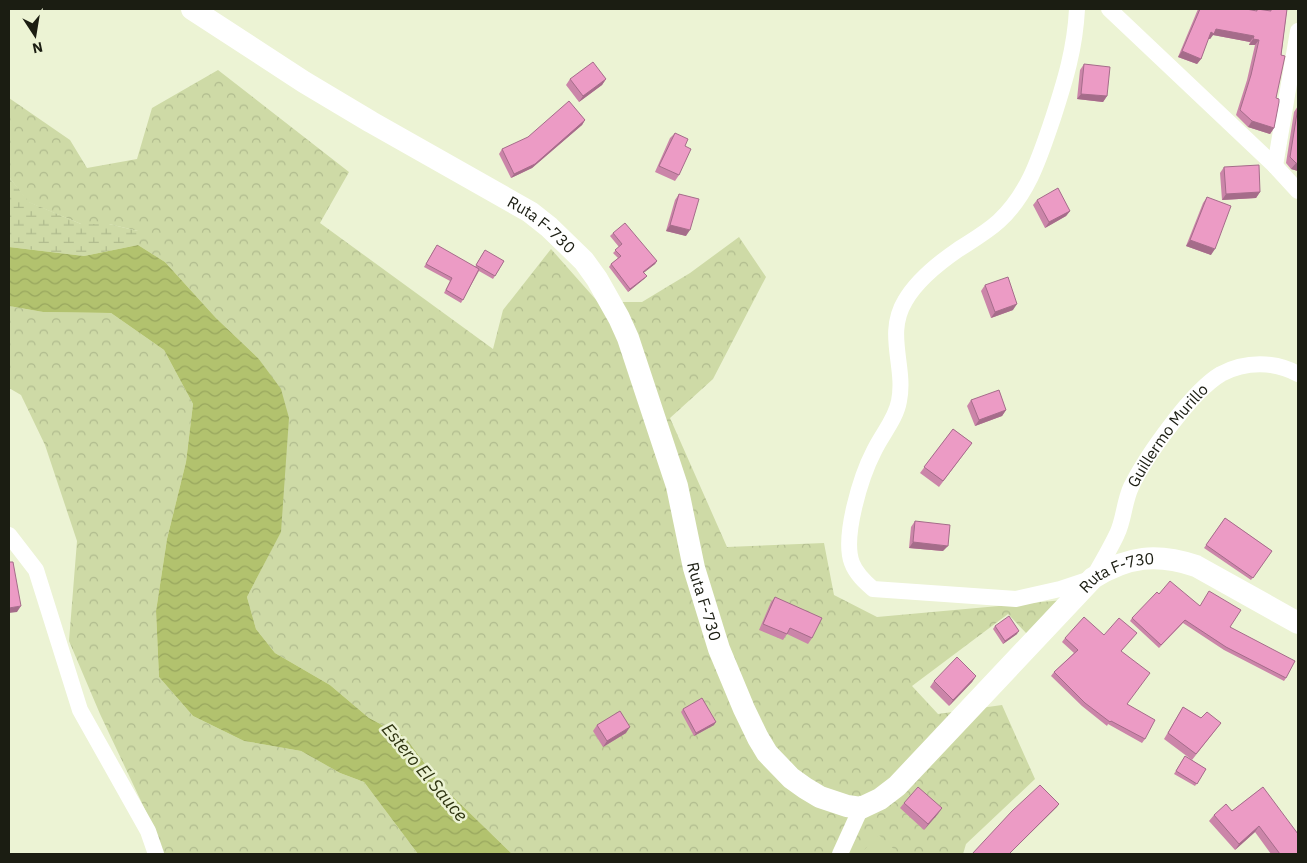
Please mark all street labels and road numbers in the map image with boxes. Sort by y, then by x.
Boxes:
street label: Ruta F-730 [504,191,580,257]
street label: Guillermo Murillo [1123,379,1212,491]
street label: Ruta F-730 [1074,548,1155,597]
street label: Ruta F-730 [683,560,726,643]

